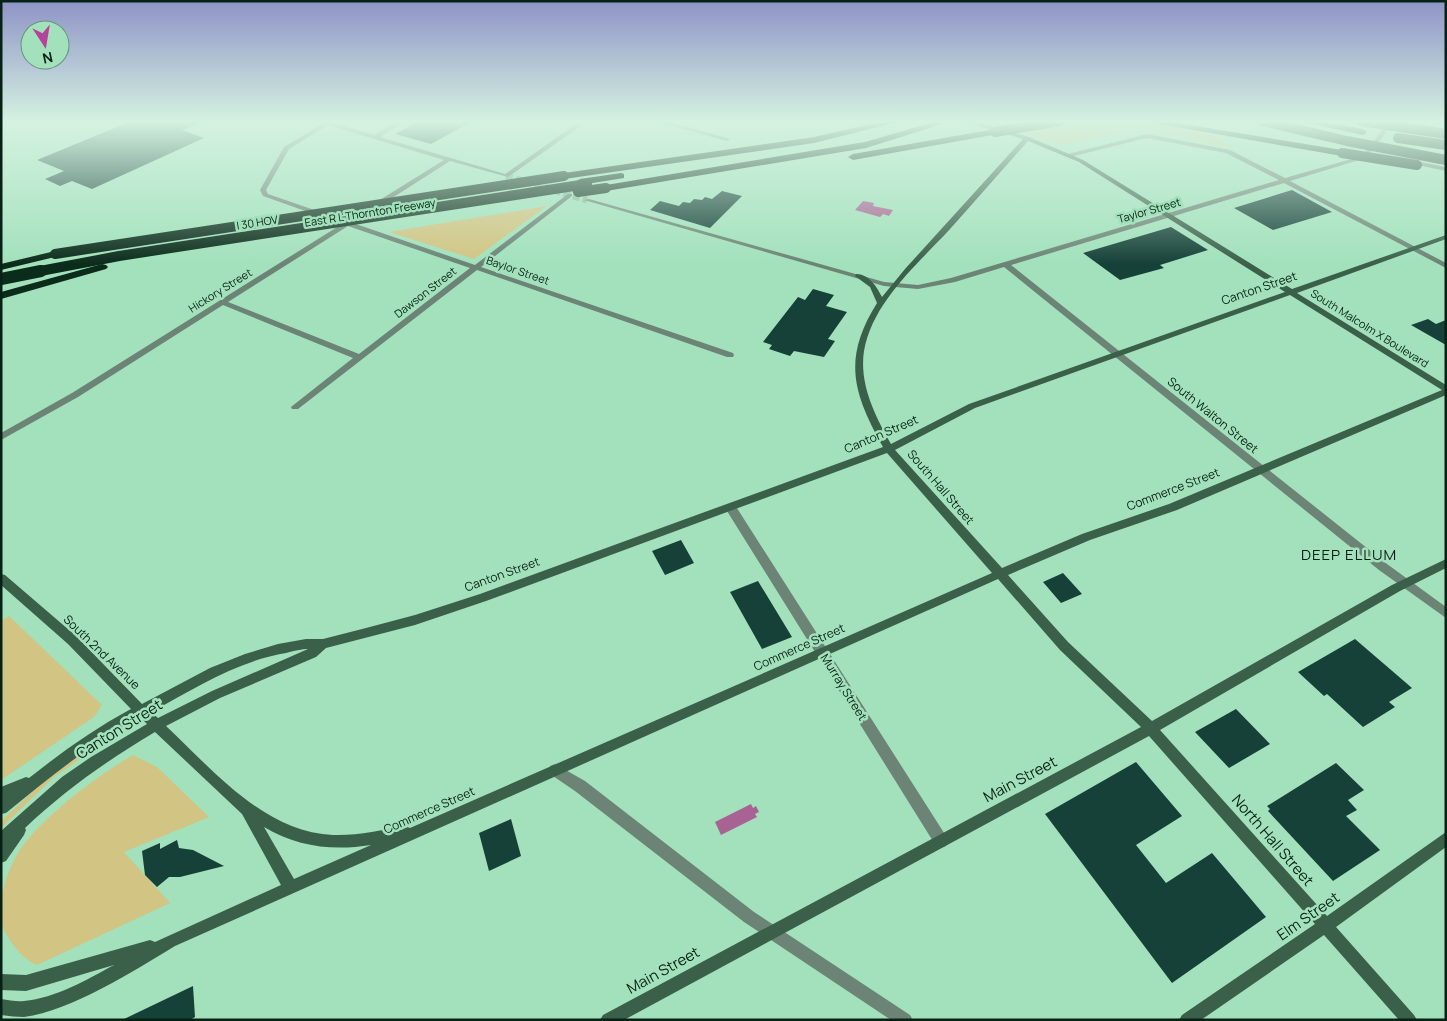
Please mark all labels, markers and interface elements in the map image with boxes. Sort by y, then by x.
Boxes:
north arrow [20,20,70,70]
text: N [41,48,55,69]
street label: East R L Thornton Freeway [303,194,437,230]
street label: Taylor Street [1116,194,1182,226]
street label: I 30 HOV [235,211,279,233]
street label: Baylor Street [484,252,552,288]
street label: Dawson Street [391,263,459,321]
street label: Hickory Street [185,264,255,316]
street label: Canton Street [1219,267,1299,309]
street label: South Malcolm X Boulevard [1308,285,1432,371]
street label: South Walton Street [1164,373,1262,457]
street label: Canton Street [841,411,921,457]
street label: South Hall Street [904,446,978,528]
street label: Commerce Street [1124,463,1222,515]
district label: DEEP ELLUM [1301,544,1397,565]
street label: Canton Street [462,552,542,595]
street label: South 2nd Avenue [60,611,144,693]
street label: Commerce Street [751,619,848,675]
street label: Murray Street [817,650,871,724]
street label: Canton Street [72,694,166,764]
street label: Main Street [980,751,1060,807]
street label: Commerce Street [381,782,478,838]
street label: North Hall Street [1227,790,1319,890]
street label: Elm Street [1273,887,1343,945]
street label: Main Street [623,941,703,999]

